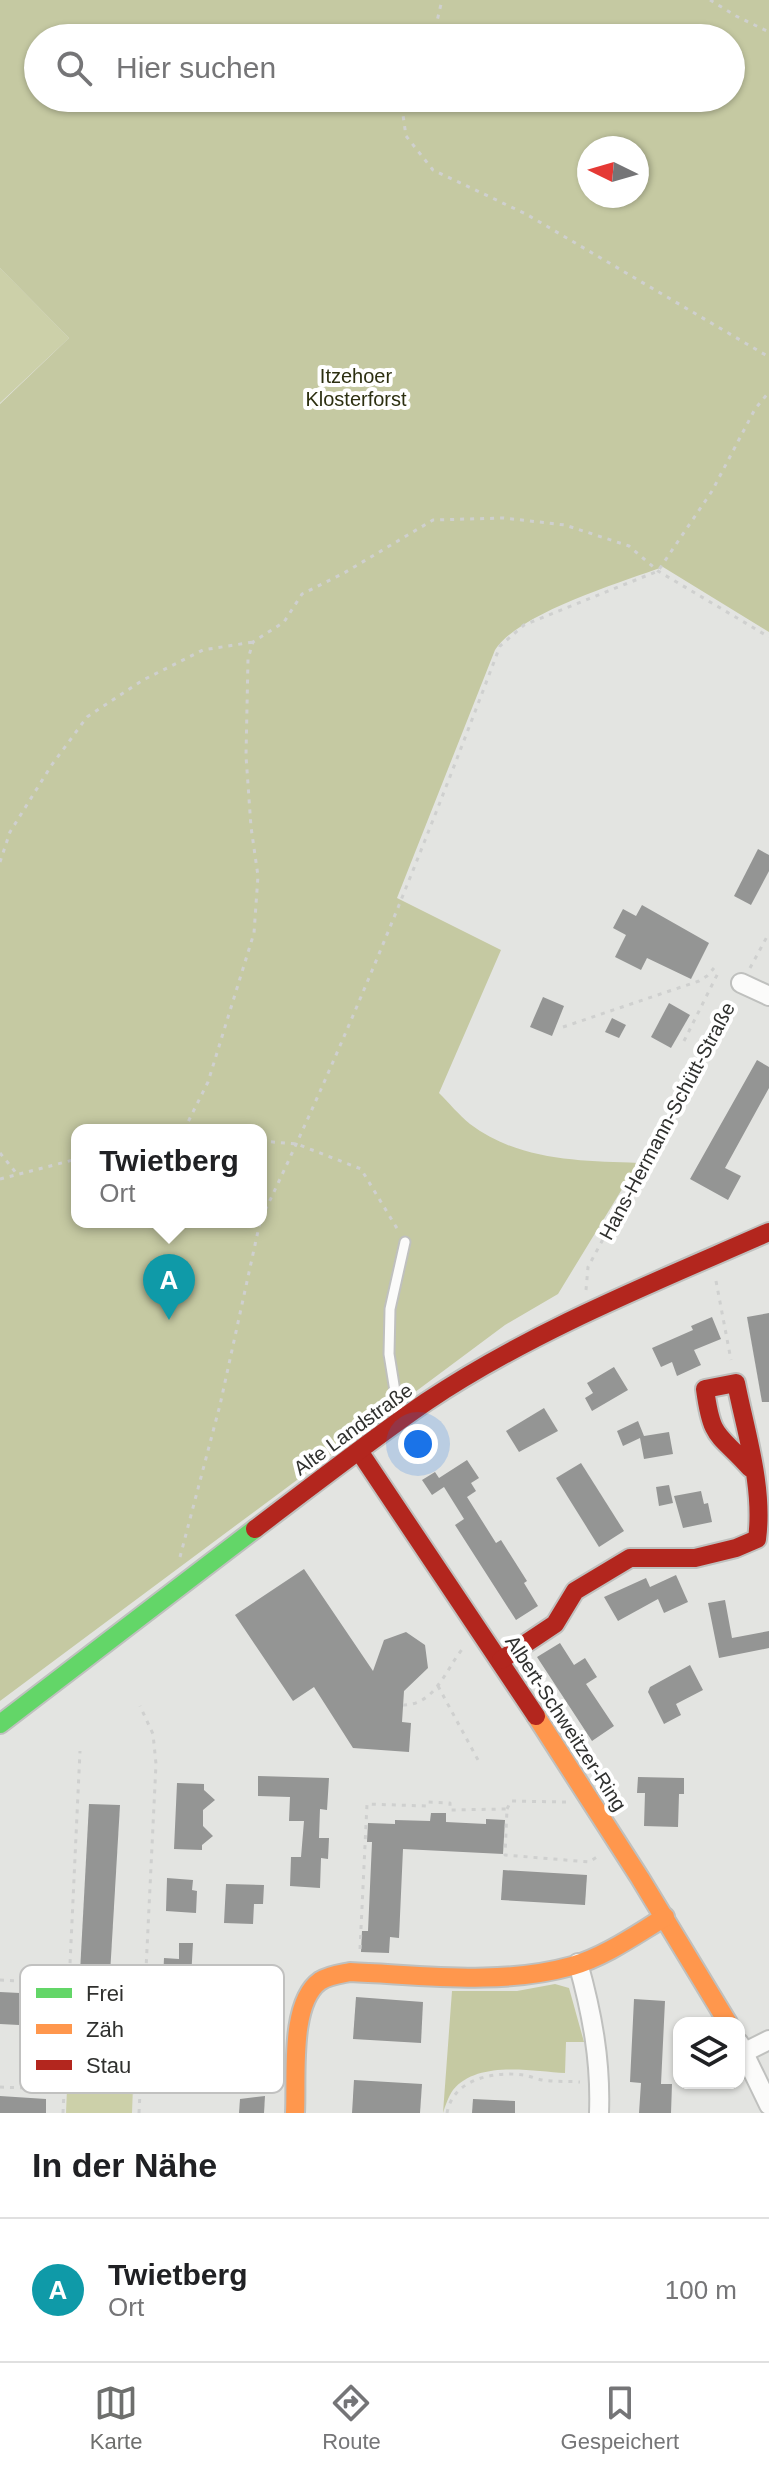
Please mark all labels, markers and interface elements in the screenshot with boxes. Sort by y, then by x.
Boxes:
search box [24,24,745,112]
icon: search [52,46,96,90]
text: Hier suchen [116,51,276,84]
north arrow [577,136,649,208]
park label: Itzehoer Klosterforst [305,365,407,410]
street label: Hans-Hermann-Schütt-Straße [595,999,739,1243]
popup [71,1124,267,1228]
text: Twietberg [99,1144,239,1177]
text: Ort [99,1178,135,1208]
pin: A [143,1254,195,1320]
street label: Alte Landstraße [289,1379,417,1479]
your location [398,1424,438,1464]
street label: Albert-Schweitzer-Ring [501,1631,631,1815]
legend [20,1965,284,2093]
text: Frei [86,1981,124,2006]
text: Zäh [86,2017,124,2042]
map controls [673,2017,745,2089]
button: layers [673,2017,745,2089]
text: Stau [86,2053,131,2078]
text: In der Nähe [32,2146,217,2184]
text: Twietberg [108,2258,247,2291]
text: A [49,2275,67,2305]
text: 100 m [665,2275,737,2305]
text: Ort [108,2292,144,2322]
tab: Karte [90,2381,142,2455]
tab: Route [322,2381,381,2455]
tab: Gespeichert [561,2381,679,2455]

